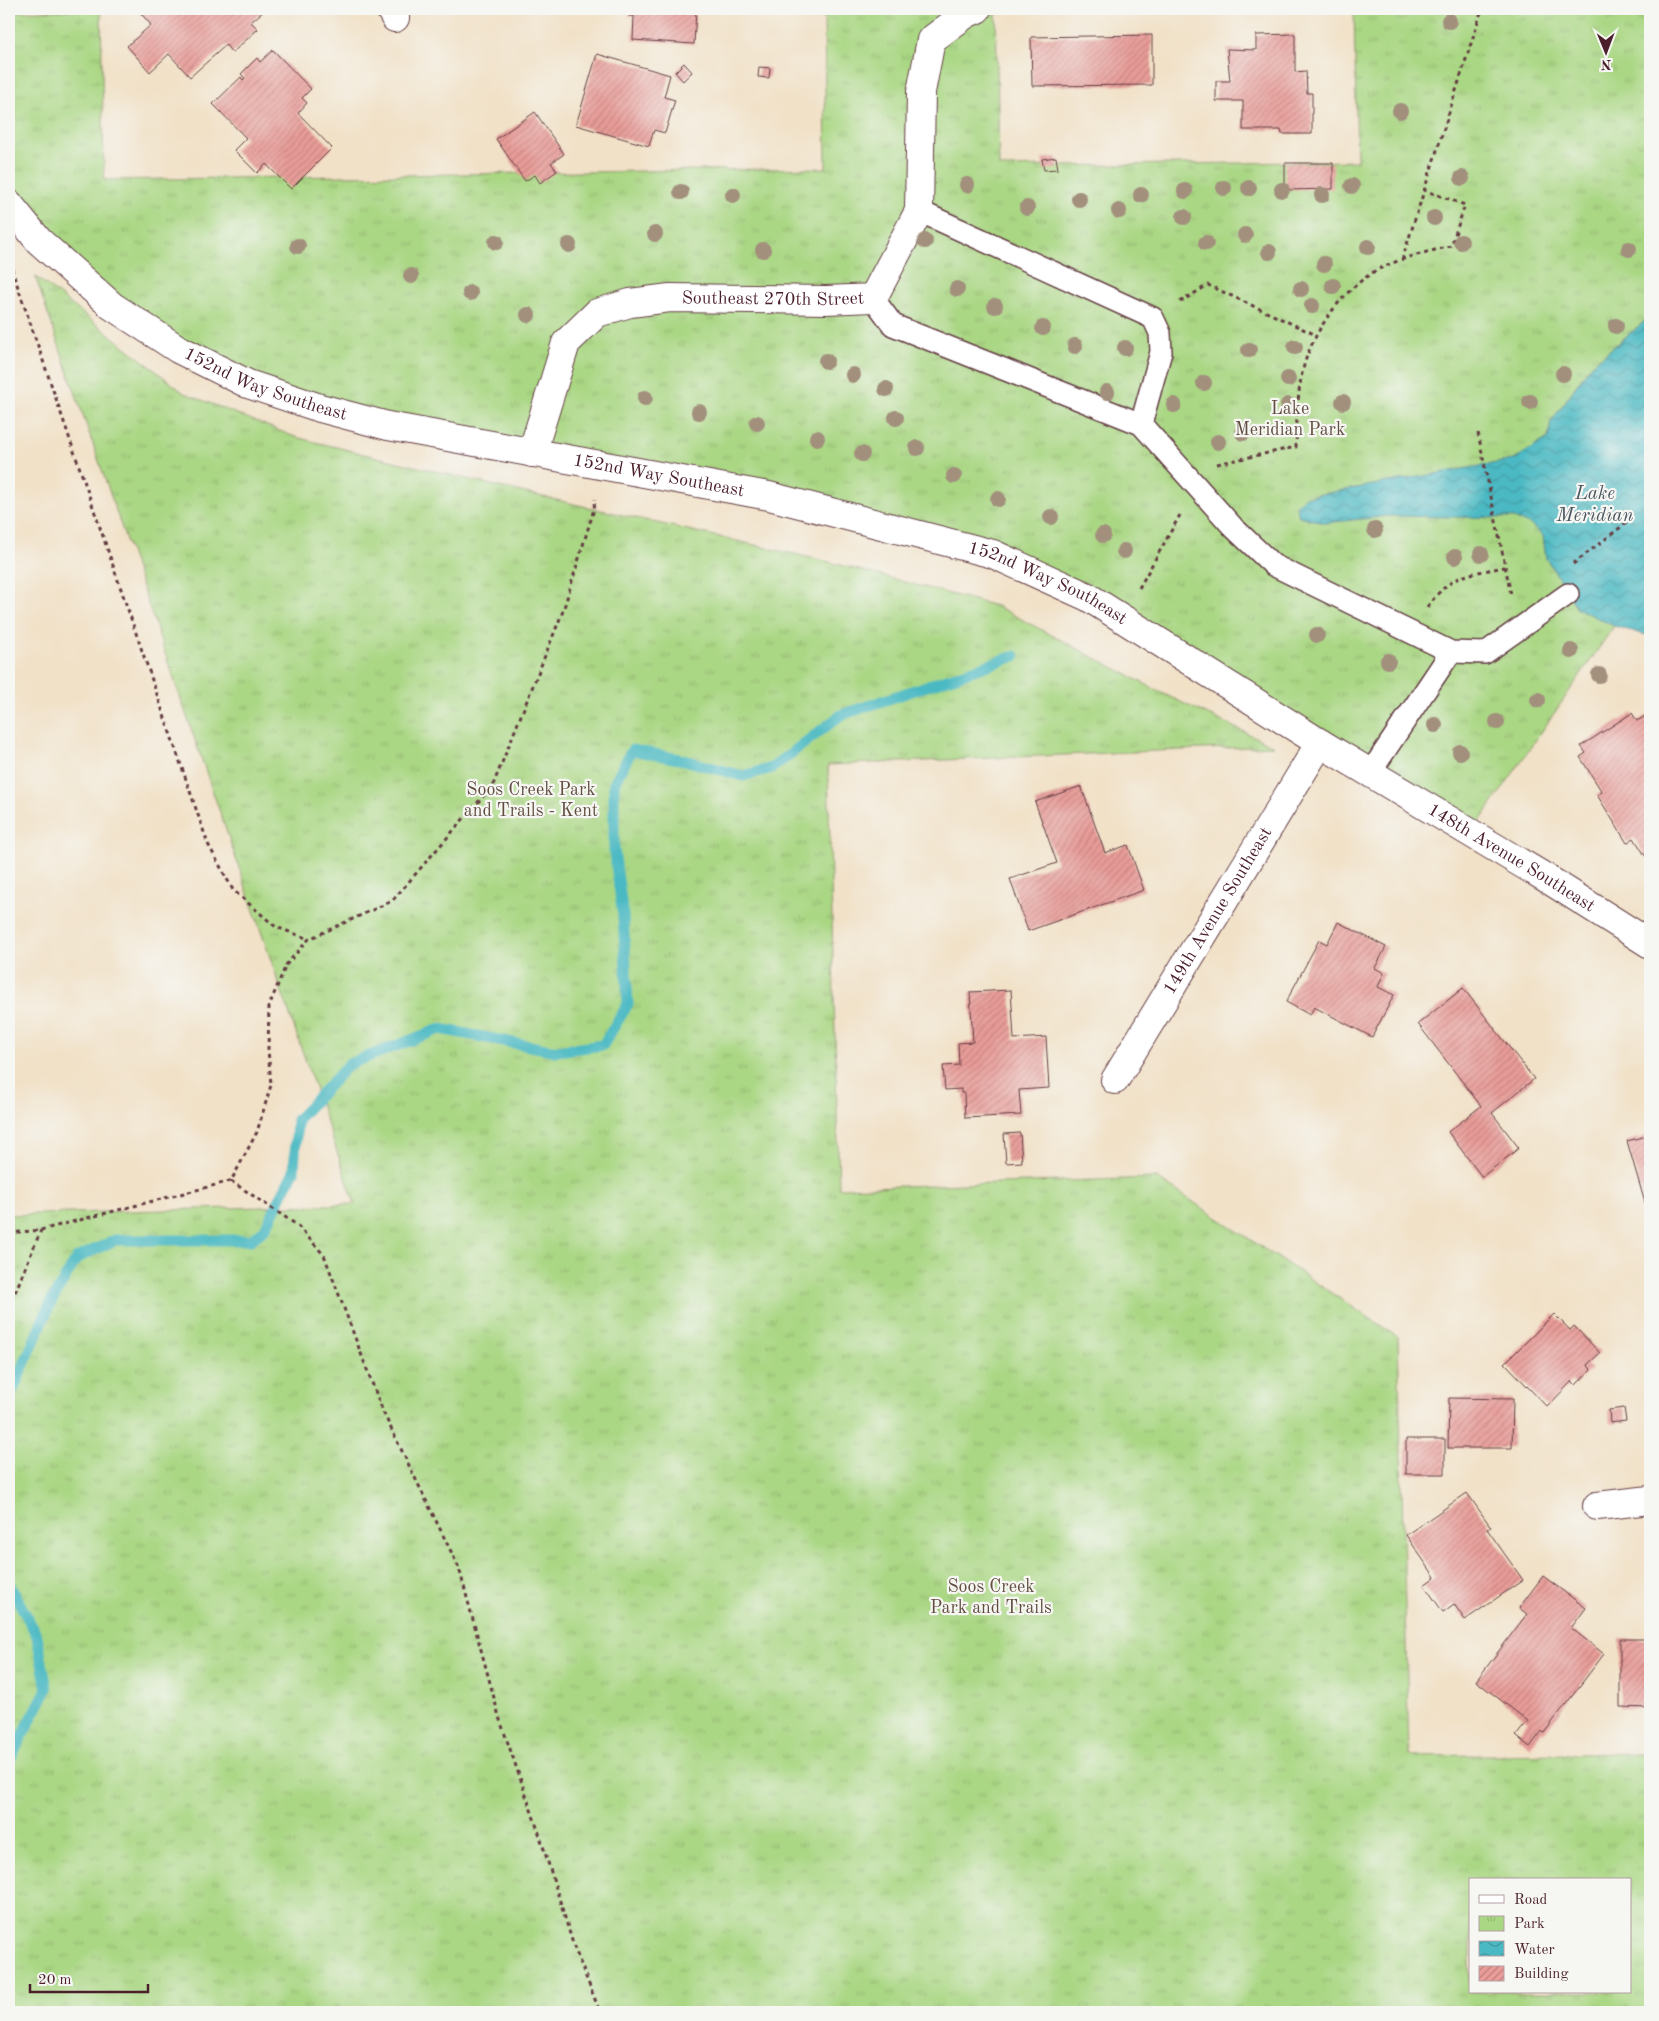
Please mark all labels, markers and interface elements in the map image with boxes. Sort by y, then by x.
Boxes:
north arrow [1582,28,1632,78]
text: N [1600,57,1612,71]
street label: Southeast 270th Street [682,289,865,309]
street label: 152nd Way Southeast [181,345,349,424]
park label: Lake Meridian Park [1235,400,1345,439]
street label: 152nd Way Southeast [572,451,746,500]
water label: Lake Meridian [1556,485,1634,526]
street label: 152nd Way Southeast [966,539,1130,628]
park label: Soos Creek Park and Trails - Kent [464,781,598,820]
street label: 148th Avenue Southeast [1425,801,1598,916]
street label: 149th Avenue Southeast [1160,824,1275,998]
park label: Soos Creek Park and Trails [930,1578,1052,1617]
legend [1469,1878,1632,1994]
text: Road [1514,1893,1548,1908]
text: Park [1514,1917,1545,1932]
text: Water [1514,1943,1555,1958]
scale bar [30,1961,148,1993]
text: Building [1514,1967,1569,1982]
text: 20 m [38,1973,72,1988]

